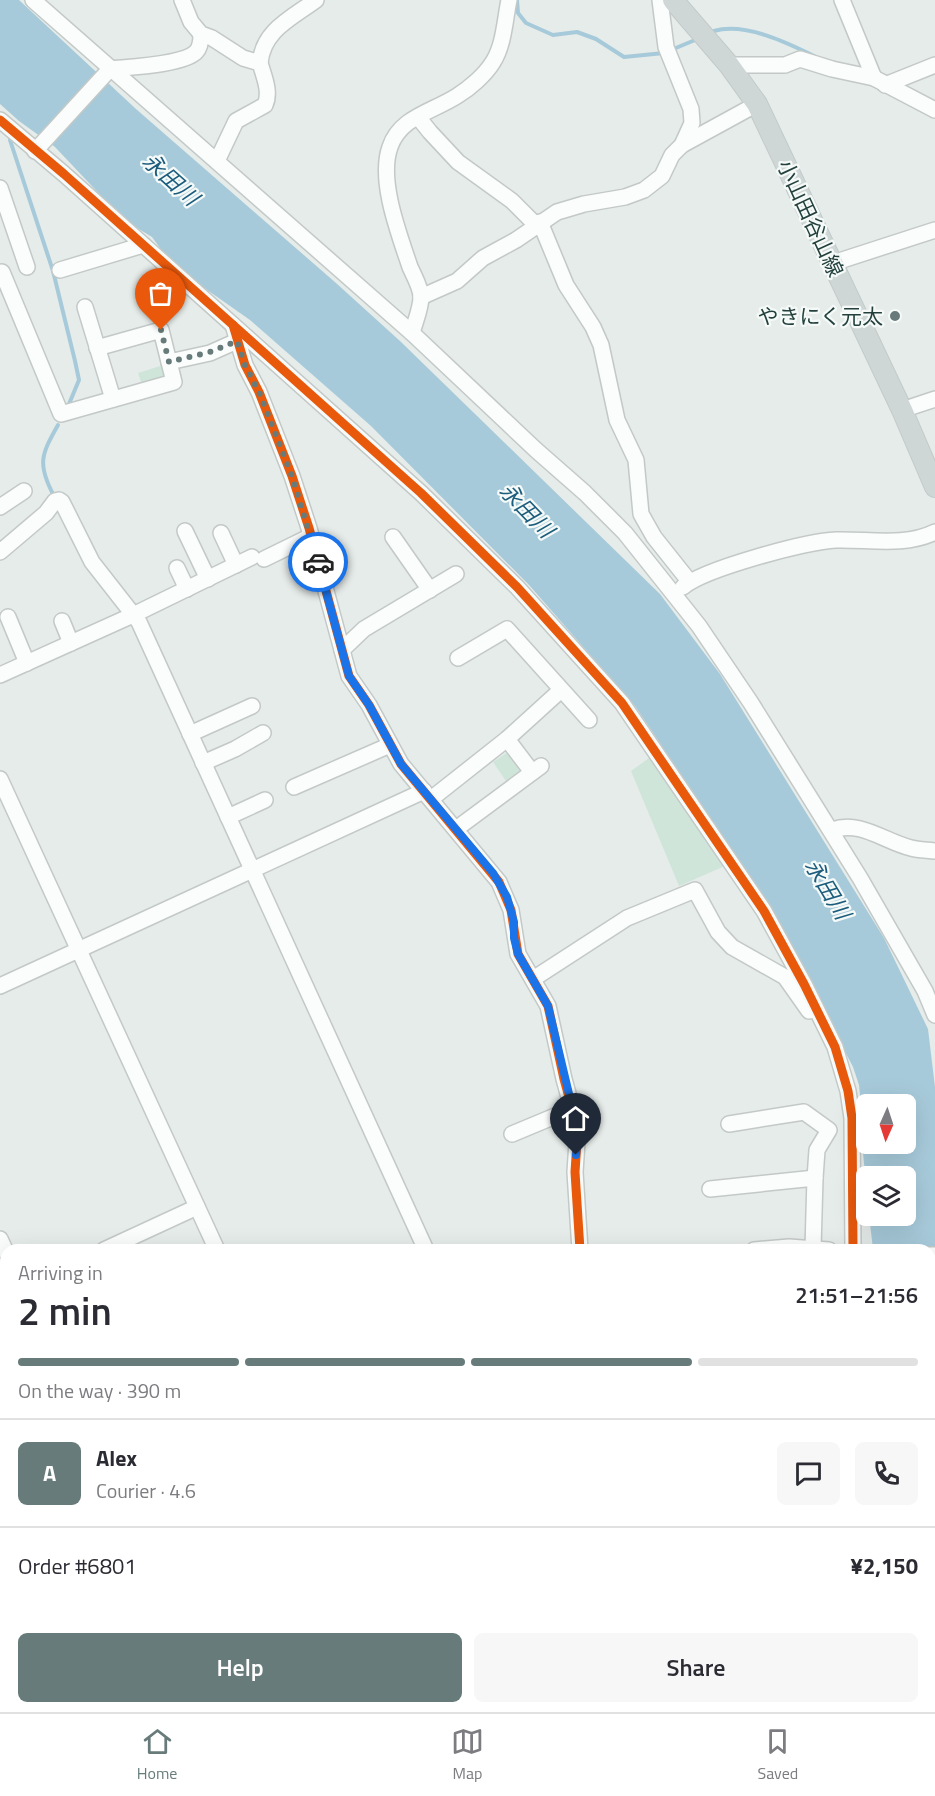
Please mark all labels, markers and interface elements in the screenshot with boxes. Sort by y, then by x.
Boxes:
water label: 永田川 [135,144,208,215]
street label: 小山田谷山線 [770,154,852,282]
pin [135,268,186,330]
icon: bag [144,277,177,310]
place label: やきにく元太 [757,300,883,332]
marker: やきにく元太 [888,309,902,323]
water label: 永田川 [492,474,564,547]
courier [288,532,348,592]
icon: car [302,546,335,579]
water label: 永田川 [796,852,861,928]
pin [550,1093,601,1155]
north arrow [856,1094,916,1154]
map controls [856,1094,916,1226]
icon: home [559,1102,592,1135]
button: layers [856,1166,916,1226]
text: Arriving in [18,1257,103,1288]
text: 21:51–21:56 [795,1278,918,1312]
text: 2 min [18,1281,112,1340]
text: On the way · 390 m [18,1375,181,1406]
text: Alex [96,1441,137,1475]
button: chat [777,1442,840,1505]
button: phone [855,1442,918,1505]
text: A [43,1456,56,1490]
text: Courier · 4.6 [96,1475,196,1506]
text: Order #6801 [18,1549,137,1583]
text: ¥2,150 [851,1549,918,1583]
button: Help [18,1633,462,1702]
button: Share [474,1633,918,1702]
tab: Home [137,1725,177,1785]
tab: Map [451,1725,484,1785]
tab: Saved [757,1725,798,1785]

